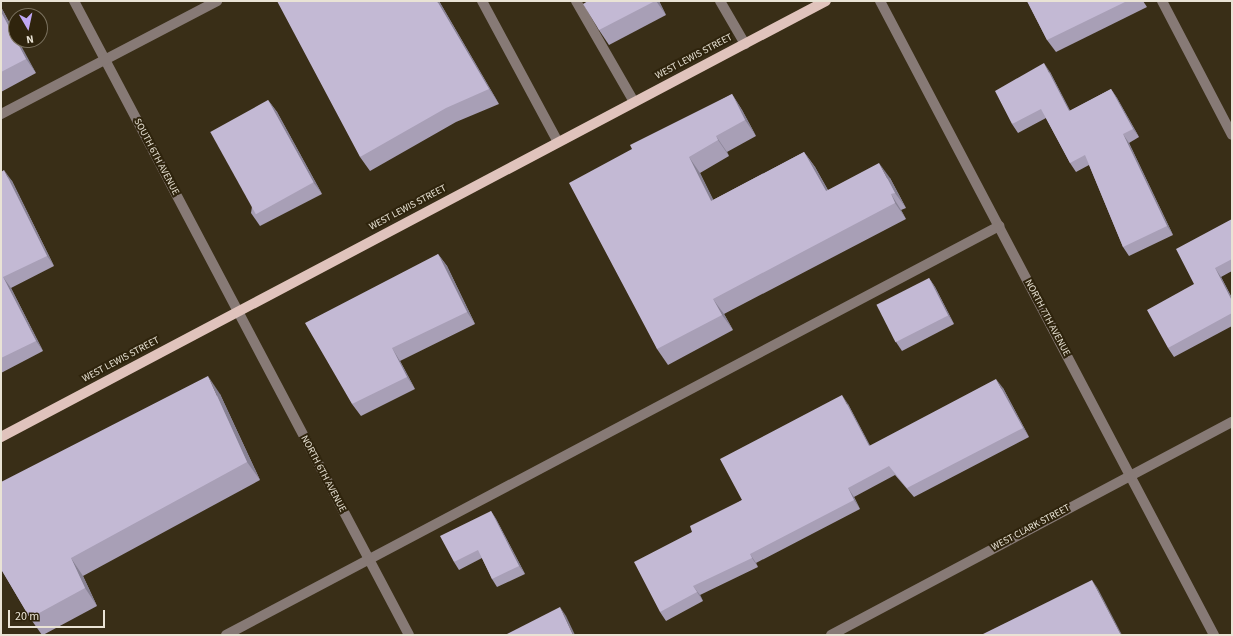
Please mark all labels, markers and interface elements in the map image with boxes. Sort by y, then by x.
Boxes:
north arrow [8,8,48,48]
text: N [25,31,35,47]
street label: WEST LEWIS STREET [653,32,735,82]
street label: SOUTH 6TH AVENUE [131,117,181,197]
street label: WEST LEWIS STREET [367,183,449,233]
street label: NORTH 7TH AVENUE [1022,278,1072,358]
street label: WEST LEWIS STREET [80,335,162,385]
street label: NORTH 6TH AVENUE [298,434,348,514]
street label: WEST CLARK STREET [990,502,1072,554]
scale bar [10,602,107,628]
text: 20 m [15,608,39,625]

